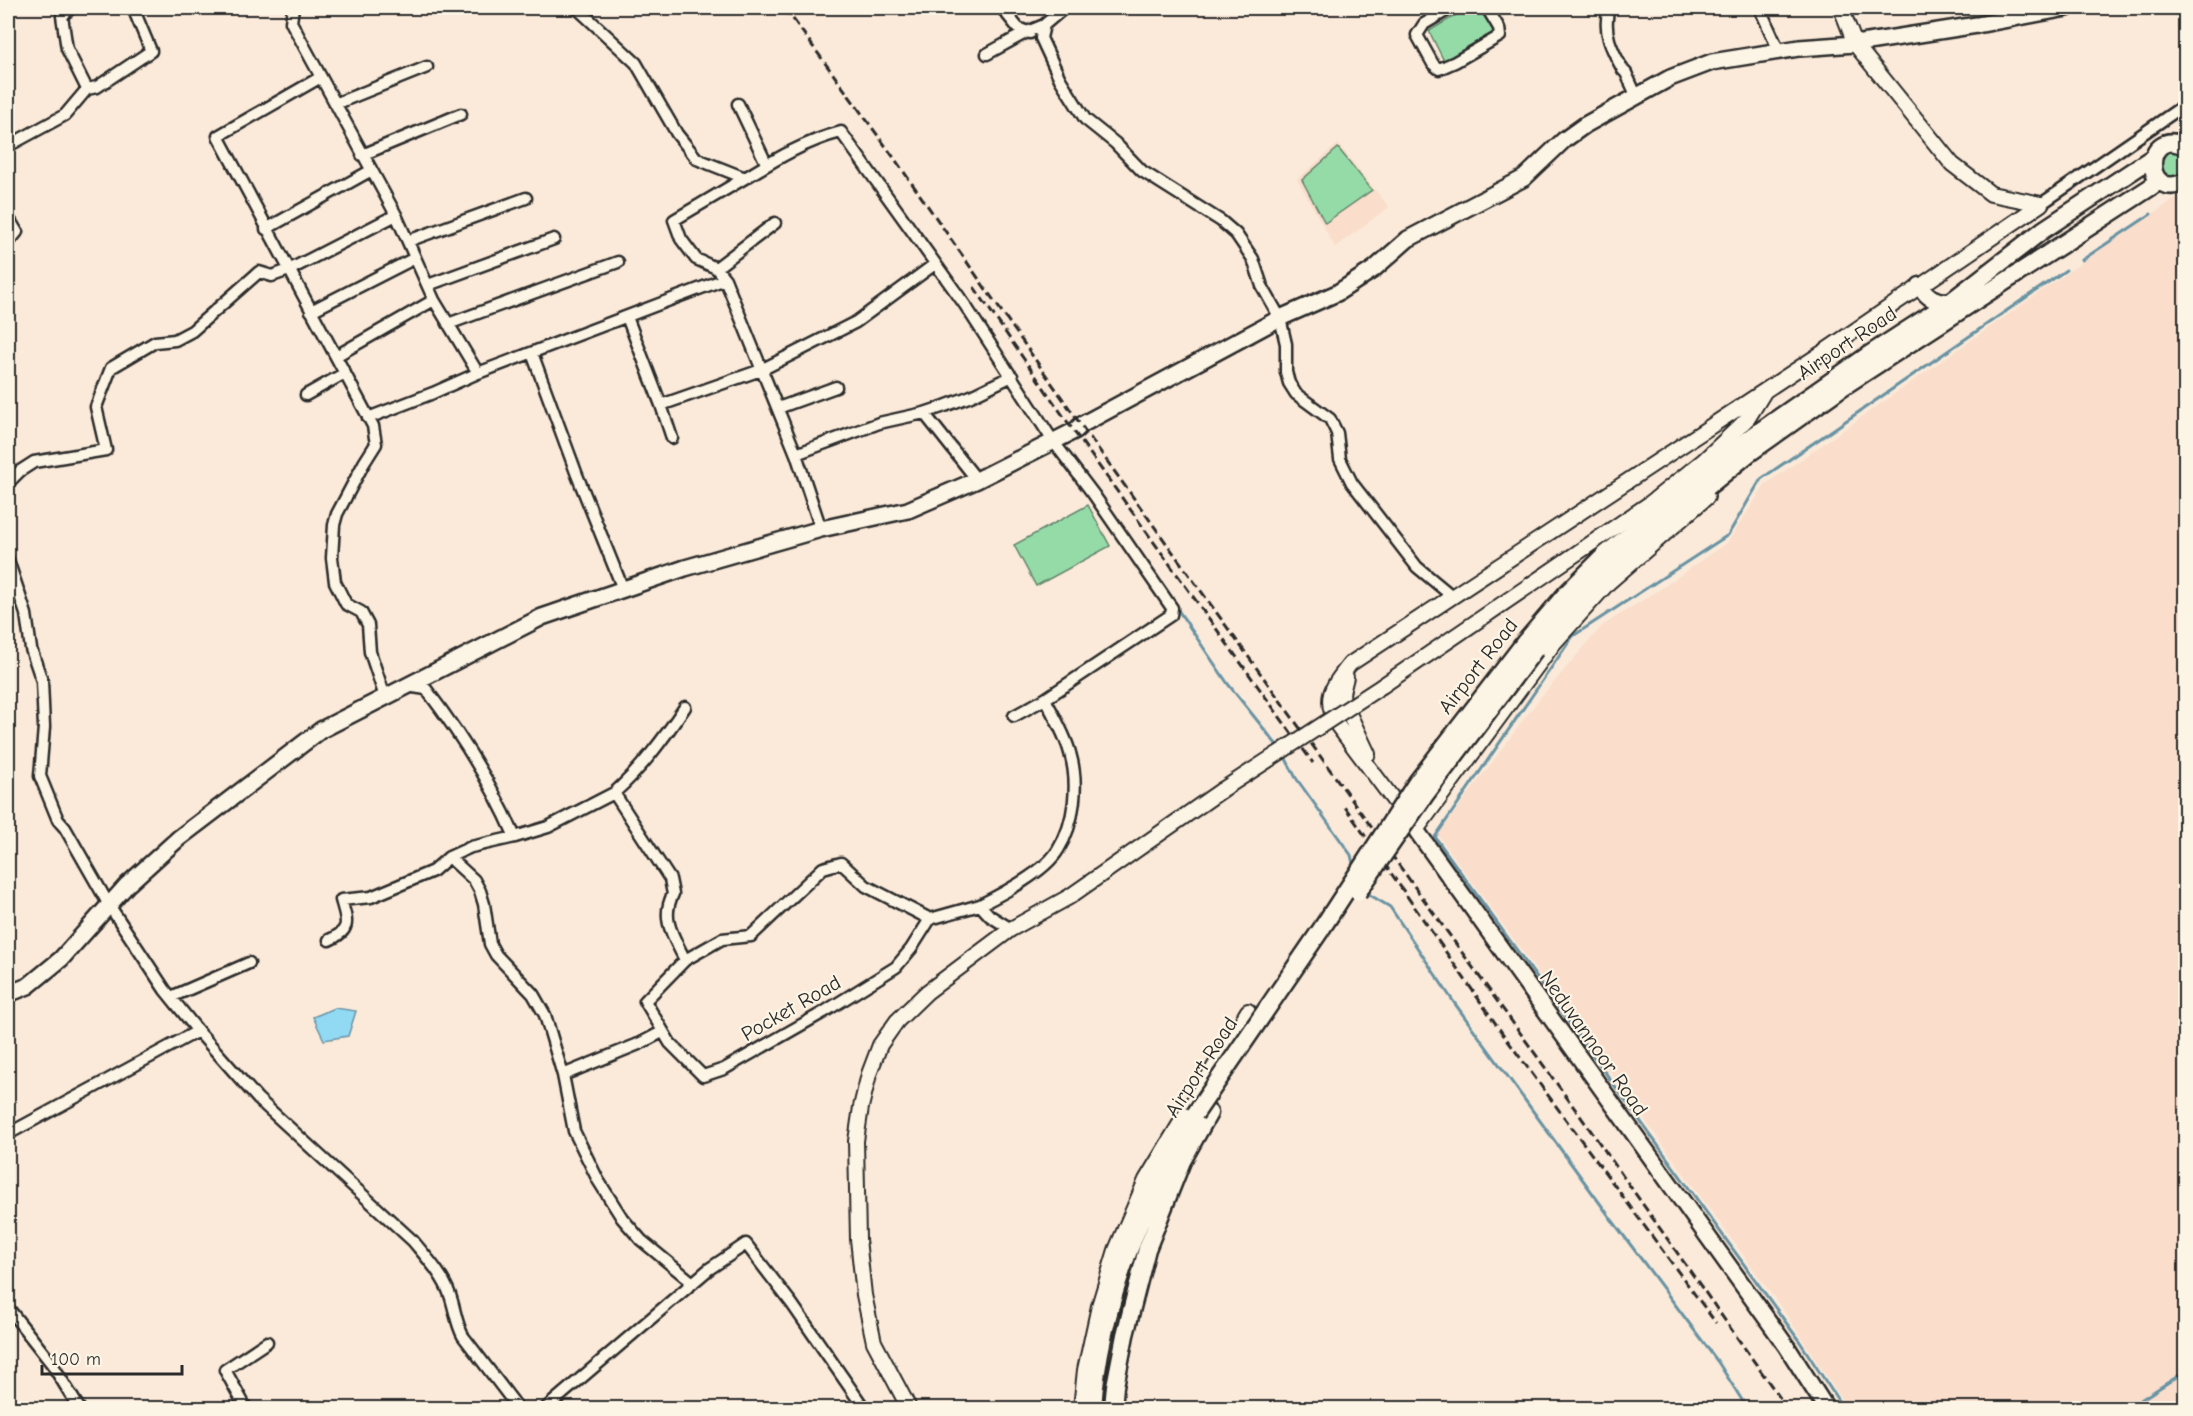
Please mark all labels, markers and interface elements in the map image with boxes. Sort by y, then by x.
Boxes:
street label: Airport Road [1793,301,1901,385]
street label: Airport Road [1433,614,1523,718]
street label: Neduvannoor Road [1535,966,1653,1120]
street label: Pocket Road [737,970,845,1046]
street label: Airport Road [1160,1013,1242,1121]
scale bar [42,1338,182,1376]
text: 100 m [51,1349,101,1370]

